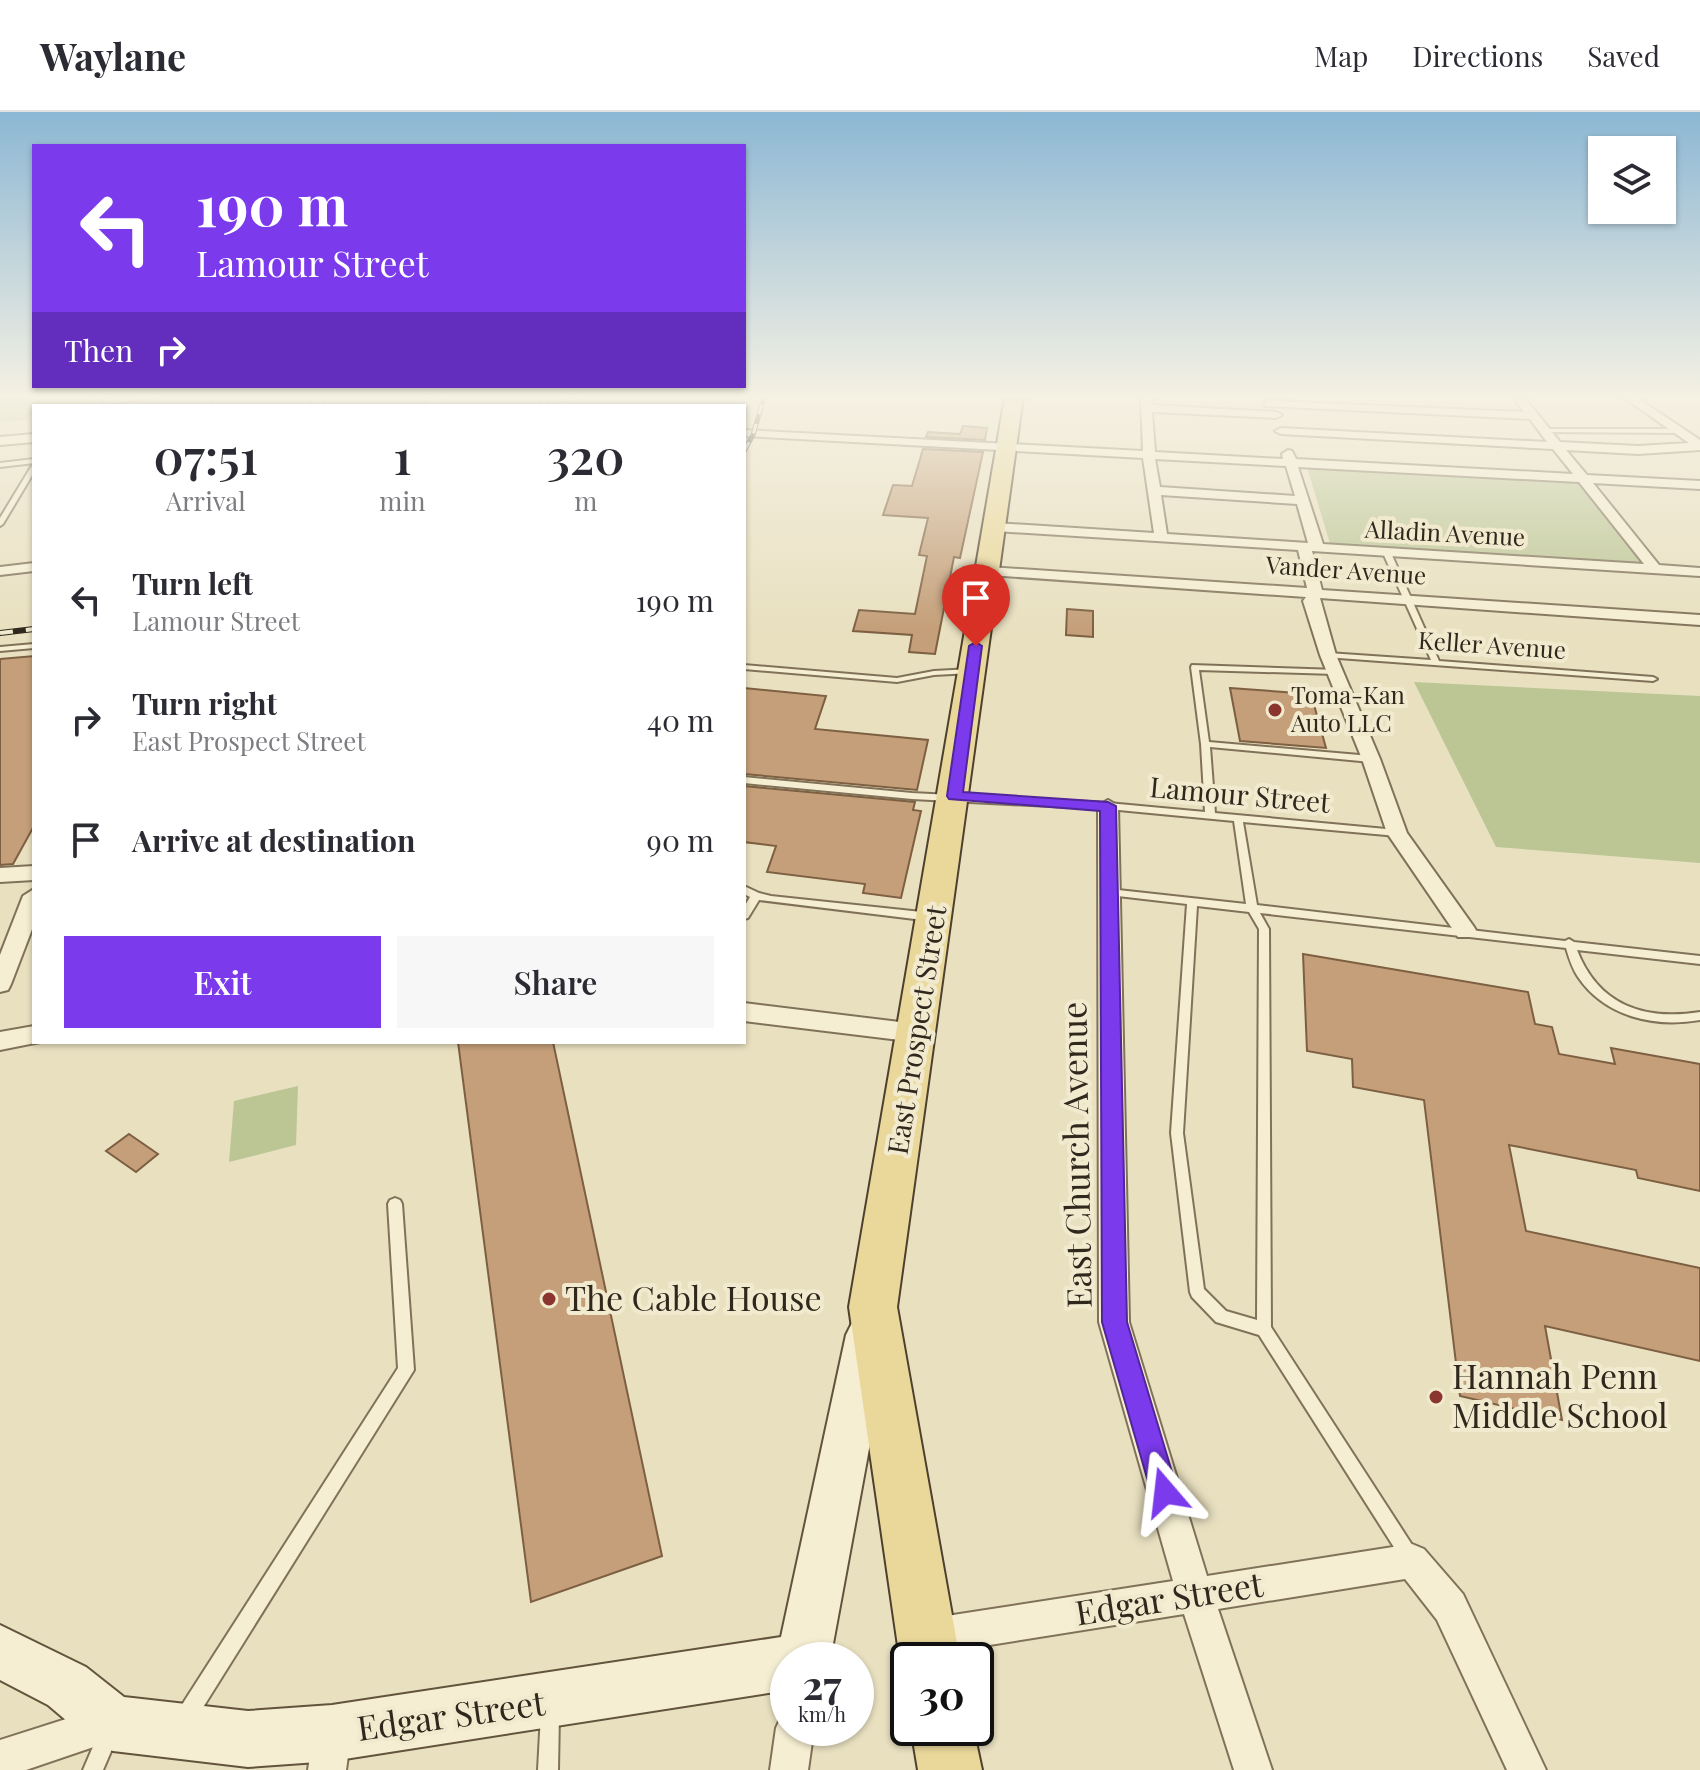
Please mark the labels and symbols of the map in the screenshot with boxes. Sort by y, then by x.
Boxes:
street label: Alladin Avenue [1363,512,1526,552]
street label: Vander Avenue [1264,547,1427,591]
pin [942,564,1010,646]
street label: Keller Avenue [1417,623,1567,665]
place label: Toma-Kan Auto LLC [1290,678,1405,738]
marker: Toma-Kan Auto LLC [1266,701,1284,719]
street label: Lamour Street [1148,767,1333,820]
street label: East Prospect Street [878,902,954,1157]
street label: East Church Avenue [1049,1001,1101,1309]
place label: The Cable House [565,1274,822,1320]
marker: The Cable House [540,1290,558,1308]
place label: Hannah Penn Middle School [1452,1352,1668,1437]
marker: Hannah Penn Middle School [1427,1388,1445,1406]
position arrow [1123,1450,1207,1534]
street label: Edgar Street [1072,1559,1267,1635]
speed limit sign: 30 [890,1642,994,1746]
street label: Edgar Street [354,1678,549,1750]

